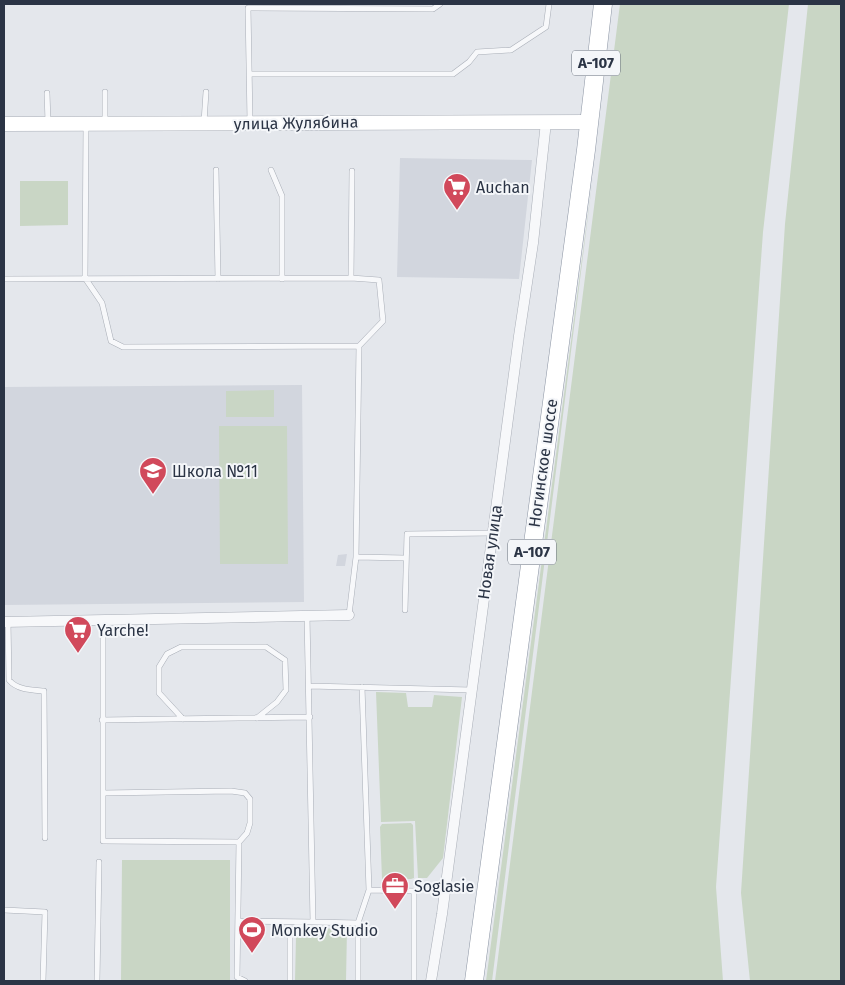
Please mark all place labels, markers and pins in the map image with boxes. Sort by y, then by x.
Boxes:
supermarket icon: Auchan [442,172,472,211]
place label: Auchan [476,178,530,197]
school or university icon: Школа №11 [138,456,168,495]
place label: Школа №11 [172,462,258,481]
supermarket icon: Yarche! [63,615,93,654]
place label: Yarche! [97,621,149,640]
office icon: Soglasie [380,871,410,910]
place label: Soglasie [414,877,474,896]
sports icon: Monkey Studio [237,915,267,954]
place label: Monkey Studio [271,921,378,940]

